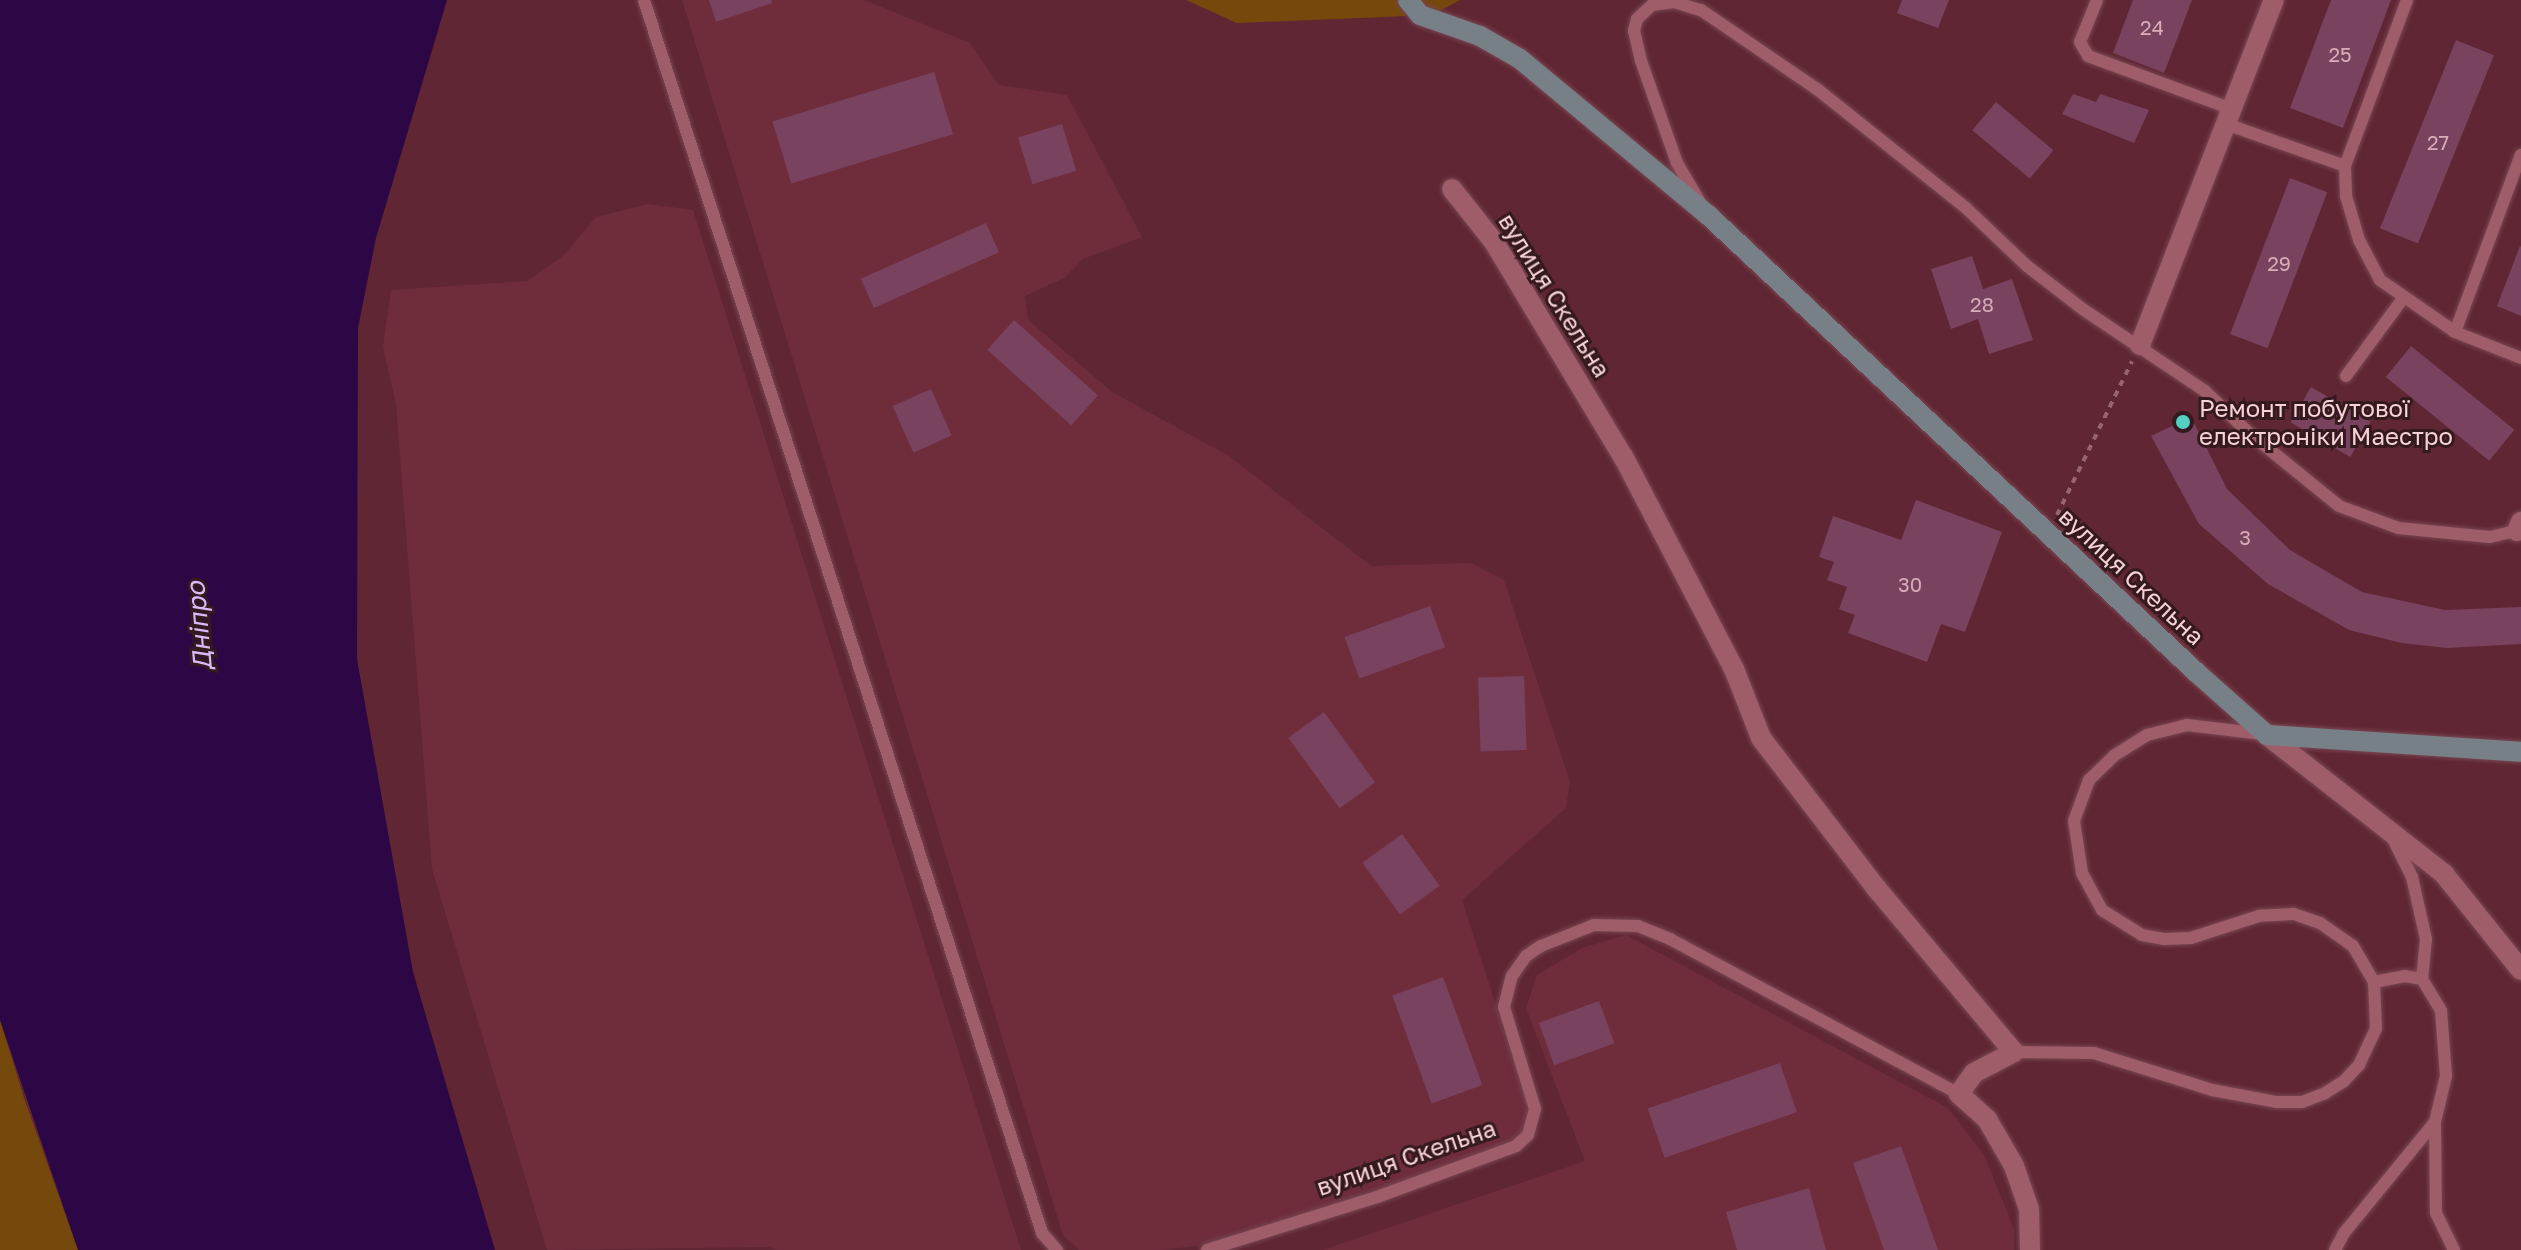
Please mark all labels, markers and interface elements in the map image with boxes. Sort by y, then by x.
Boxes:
house number: 24 [2140,15,2164,39]
house number: 25 [2328,42,2352,66]
house number: 27 [2427,130,2449,154]
street label: вулиця Скельна [1493,208,1617,382]
house number: 29 [2267,251,2291,275]
house number: 28 [1970,292,1994,316]
place label: Ремонт побутової електроніки Маестро [2199,394,2453,450]
marker: Ремонт побутової електроніки Маестро [2174,413,2192,431]
street label: вулиця Скельна [2054,501,2210,651]
house number: 3 [2239,525,2251,549]
house number: 30 [1898,572,1922,596]
water label: Дніпро [180,580,218,672]
street label: вулиця Скельна [1313,1113,1499,1201]

